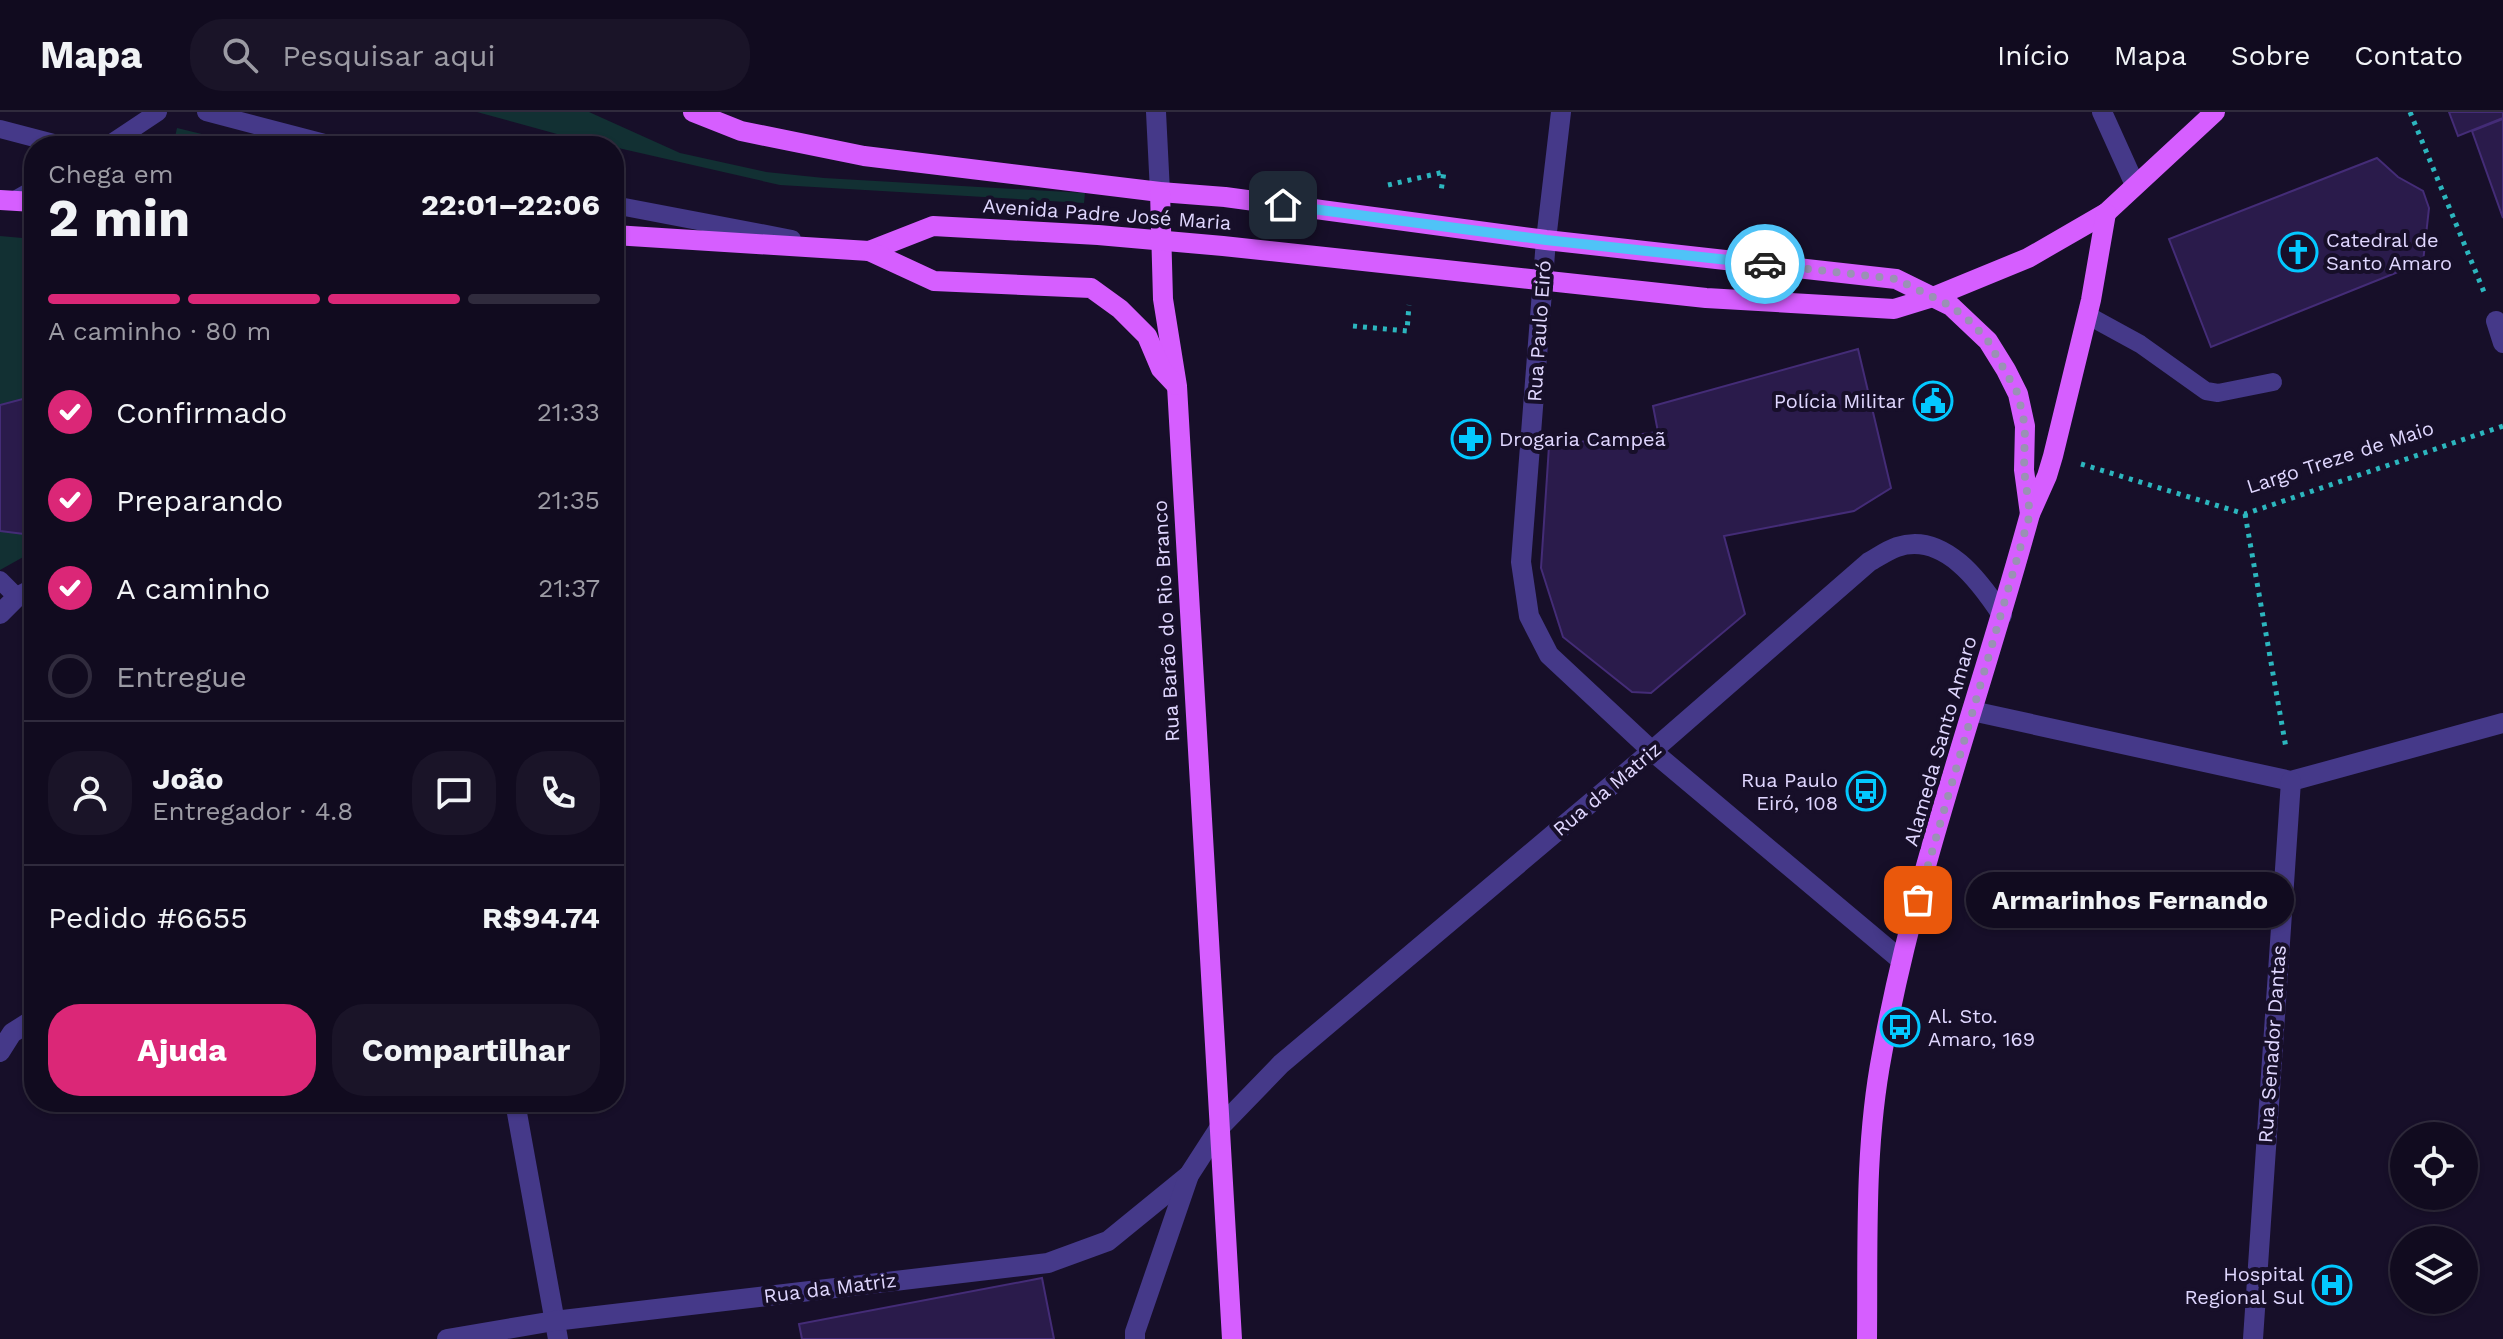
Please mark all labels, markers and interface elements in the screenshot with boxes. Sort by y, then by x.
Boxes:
search box [190,19,750,91]
text: Mapa [40,33,142,77]
icon: search [218,33,262,77]
text: Pesquisar aqui [282,38,495,73]
text: Início [1997,39,2070,72]
text: Mapa [2114,39,2187,72]
text: Sobre [2231,39,2310,72]
text: Contato [2354,39,2463,72]
text: Chega em [48,159,174,189]
pin [1249,171,1317,239]
icon: home [1261,183,1305,227]
text: 22:01–22:06 [421,187,600,222]
text: 2 min [48,188,190,249]
street label: Avenida Padre José Maria [982,193,1232,235]
courier [1725,224,1805,304]
place label: Catedral de Santo Amaro [2326,228,2452,275]
church icon: Catedral de Santo Amaro [2277,231,2319,273]
icon: car [1743,242,1787,286]
street label: Rua Paulo Eiró [1522,259,1556,403]
text: A caminho · 80 m [48,316,271,346]
public building icon: Polícia Militar [1912,380,1954,422]
place label: Polícia Militar [1774,389,1905,413]
icon: check [48,390,92,434]
text: Confirmado [116,395,287,430]
text: 21:33 [537,397,600,427]
street label: Largo Treze de Maio [2243,415,2437,499]
pharmacy icon: Drogaria Campeã [1450,418,1492,460]
place label: Drogaria Campeã [1499,427,1666,451]
icon: check [48,478,92,522]
text: Preparando [116,483,283,518]
text: 21:35 [537,485,600,515]
street label: Rua Barão do Rio Branco [1148,500,1184,742]
icon: check [48,566,92,610]
text: A caminho [116,571,270,606]
text: 21:37 [538,573,600,603]
street label: Alameda Santo Amaro [1898,633,1982,849]
text: Entregue [116,659,247,694]
street label: Rua da Matriz [1548,737,1666,841]
button: person [48,751,132,835]
button: chat [412,751,496,835]
button: phone [516,751,600,835]
text: João [152,761,224,796]
place label: Rua Paulo Eiró, 108 [1741,768,1838,815]
bus stop icon: Rua Paulo Eiró, 108 [1845,770,1887,812]
text: Entregador · 4.8 [152,796,353,826]
pin [1884,866,1952,934]
callout: Armarinhos Fernando [1966,872,2294,928]
icon: bag [1896,878,1940,922]
text: Armarinhos Fernando [1992,885,2268,915]
text: Pedido #6655 [48,900,248,935]
text: R$94.74 [482,900,600,935]
street label: Rua Senador Dantas [2253,944,2291,1144]
button: Ajuda [48,1004,316,1096]
button: Compartilhar [332,1004,600,1096]
place label: Al. Sto. Amaro, 169 [1928,1004,2035,1051]
bus stop icon: Al. Sto. Amaro, 169 [1879,1006,1921,1048]
map controls [2390,1122,2478,1314]
button: locate [2390,1122,2478,1210]
button: layers [2390,1226,2478,1314]
place label: Hospital Regional Sul [2184,1262,2304,1309]
hospital icon: Hospital Regional Sul [2311,1264,2353,1306]
street label: Rua da Matriz [762,1268,898,1308]

